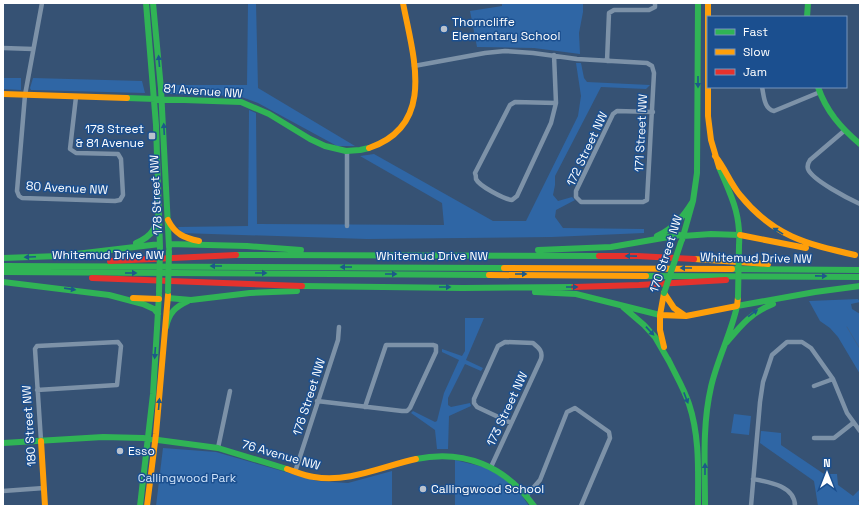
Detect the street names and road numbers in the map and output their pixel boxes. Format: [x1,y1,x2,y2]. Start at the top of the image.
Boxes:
street label: 81 Avenue NW [163,80,244,102]
street label: 171 Street NW [631,93,651,172]
street label: 172 Street NW [563,109,611,189]
street label: 178 Street NW [146,154,166,236]
street label: 80 Avenue NW [26,178,109,198]
street label: 170 Street NW [646,213,686,295]
street label: Whitemud Drive NW [52,247,164,263]
street label: Whitemud Drive NW [376,248,488,264]
street label: Whitemud Drive NW [700,249,813,267]
street label: 176 Street NW [289,356,329,438]
street label: 173 Street NW [483,369,531,449]
street label: 180 Street NW [18,384,40,467]
street label: 76 Avenue NW [240,436,323,474]

